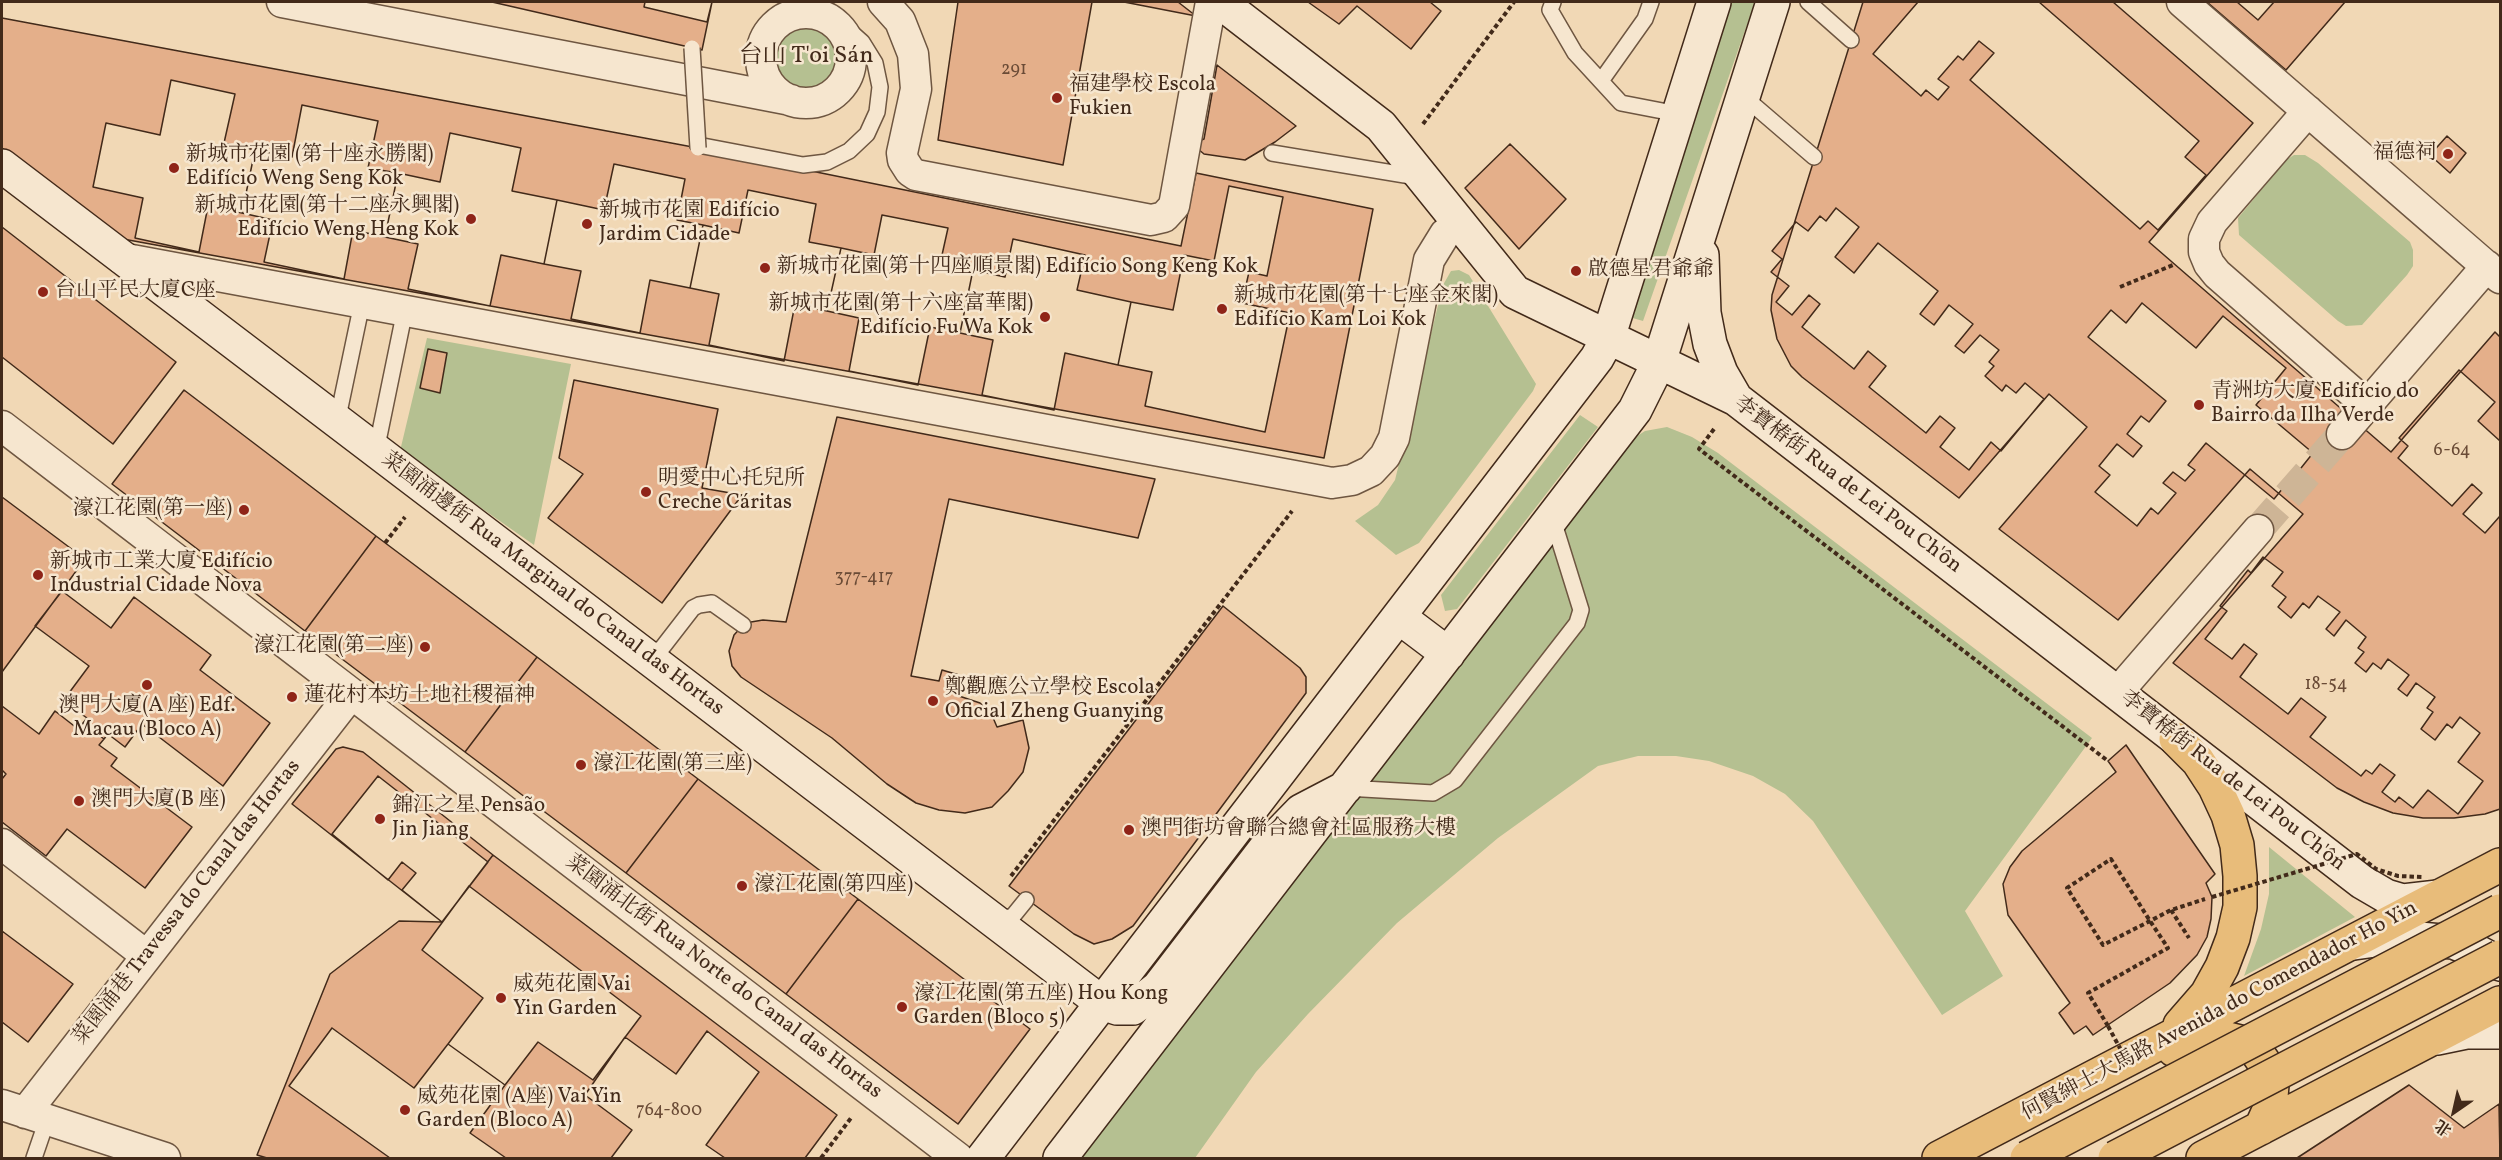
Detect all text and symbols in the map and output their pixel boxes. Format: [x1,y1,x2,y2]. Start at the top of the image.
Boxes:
district label: 台山 T'oi Sán [739,44,873,72]
house number: 291 [1001,60,1027,82]
place label: 福建學校 Escola Fukien [1069,73,1216,123]
marker: 福建學校 Escola Fukien [1050,91,1064,105]
place label: 福德祠 [2373,141,2436,167]
place label: 新城市花園 (第十座永勝閣) Edifício Weng Seng Kok [186,143,433,193]
marker: 福德祠 [2441,147,2455,161]
marker: 新城市花園 (第十座永勝閣) Edifício Weng Seng Kok [167,161,181,175]
place label: 新城市花園(第十二座永興閣) Edifício Weng Heng Kok [195,194,459,244]
place label: 新城市花園 Edifício Jardim Cidade [599,199,780,249]
marker: 新城市花園(第十二座永興閣) Edifício Weng Heng Kok [464,212,478,226]
marker: 新城市花園 Edifício Jardim Cidade [580,217,594,231]
place label: 新城市花園(第十四座順景閣) Edifício Song Keng Kok [777,255,1258,281]
place label: 啟德星君爺爺 [1588,258,1714,284]
marker: 新城市花園(第十四座順景閣) Edifício Song Keng Kok [758,261,772,275]
marker: 啟德星君爺爺 [1569,264,1583,278]
place label: 台山平民大廈C座 [55,279,216,305]
place label: 新城市花園(第十七座金來閣) Edifício Kam Loi Kok [1234,284,1498,334]
marker: 台山平民大廈C座 [36,285,50,299]
place label: 新城市花園(第十六座富華閣) Edifício Fu Wa Kok [769,292,1033,342]
marker: 新城市花園(第十七座金來閣) Edifício Kam Loi Kok [1215,302,1229,316]
marker: 新城市花園(第十六座富華閣) Edifício Fu Wa Kok [1038,310,1052,324]
place label: 青洲坊大廈 Edifício do Bairro da Ilha Verde [2211,380,2419,430]
street label: 李寶椿街 Rua de Lei Pou Ch'ôn [1728,392,1966,580]
marker: 青洲坊大廈 Edifício do Bairro da Ilha Verde [2192,398,2206,412]
house number: 6-64 [2433,441,2471,463]
street label: 菜園涌邊街 Rua Marginal do Canal das Hortas [376,448,728,722]
place label: 明愛中心托兒所 Creche Cáritas [658,467,805,517]
marker: 明愛中心托兒所 Creche Cáritas [639,485,653,499]
place label: 濠江花園(第一座) [73,497,232,523]
marker: 濠江花園(第一座) [237,503,251,517]
place label: 新城市工業大廈 Edifício Industrial Cidade Nova [50,550,273,600]
marker: 新城市工業大廈 Edifício Industrial Cidade Nova [31,568,45,582]
house number: 377-417 [834,568,894,590]
place label: 濠江花園(第二座) [254,634,413,660]
marker: 濠江花園(第二座) [418,640,432,654]
house number: 18-54 [2304,675,2348,697]
place label: 鄭觀應公立學校 Escola Oficial Zheng Guanying [945,676,1164,726]
marker: 澳門大廈(A 座) Edf. Macau (Bloco A) [140,678,154,692]
place label: 蓮花村本坊土地社稷福神 [304,684,535,710]
street label: 李寶椿街 Rua de Lei Pou Ch'ôn [2115,686,2349,878]
marker: 蓮花村本坊土地社稷福神 [285,690,299,704]
place label: 澳門大廈(A 座) Edf. Macau (Bloco A) [58,694,236,744]
marker: 鄭觀應公立學校 Escola Oficial Zheng Guanying [926,694,940,708]
place label: 濠江花園(第三座) [593,752,752,778]
street label: 菜園涌巷 Travessa do Canal das Hortas [69,755,307,1051]
marker: 濠江花園(第三座) [574,758,588,772]
place label: 澳門大廈(B 座) [91,788,226,814]
marker: 澳門大廈(B 座) [72,794,86,808]
place label: 錦江之星 Pensão Jin Jiang [392,794,545,844]
marker: 錦江之星 Pensão Jin Jiang [373,812,387,826]
place label: 澳門街坊會聯合總會社區服務大樓 [1141,817,1456,843]
marker: 澳門街坊會聯合總會社區服務大樓 [1122,823,1136,837]
street label: 菜園涌北街 Rua Norte do Canal das Hortas [560,851,886,1105]
place label: 濠江花園(第四座) [754,873,913,899]
marker: 濠江花園(第四座) [735,879,749,893]
street label: 何賢紳士大馬路 Avenida do Comendador Ho Yin [2018,897,2422,1127]
place label: 威苑花園 Vai Yin Garden [513,973,630,1023]
place label: 濠江花園(第五座) Hou Kong Garden (Bloco 5) [914,982,1168,1032]
marker: 威苑花園 Vai Yin Garden [494,991,508,1005]
marker: 濠江花園(第五座) Hou Kong Garden (Bloco 5) [895,1000,909,1014]
north arrow [2424,1082,2484,1142]
place label: 威苑花園 (A座) Vai Yin Garden (Bloco A) [417,1085,622,1135]
house number: 764-800 [636,1101,702,1123]
marker: 威苑花園 (A座) Vai Yin Garden (Bloco A) [398,1103,412,1117]
text: 北 [2431,1113,2457,1141]

